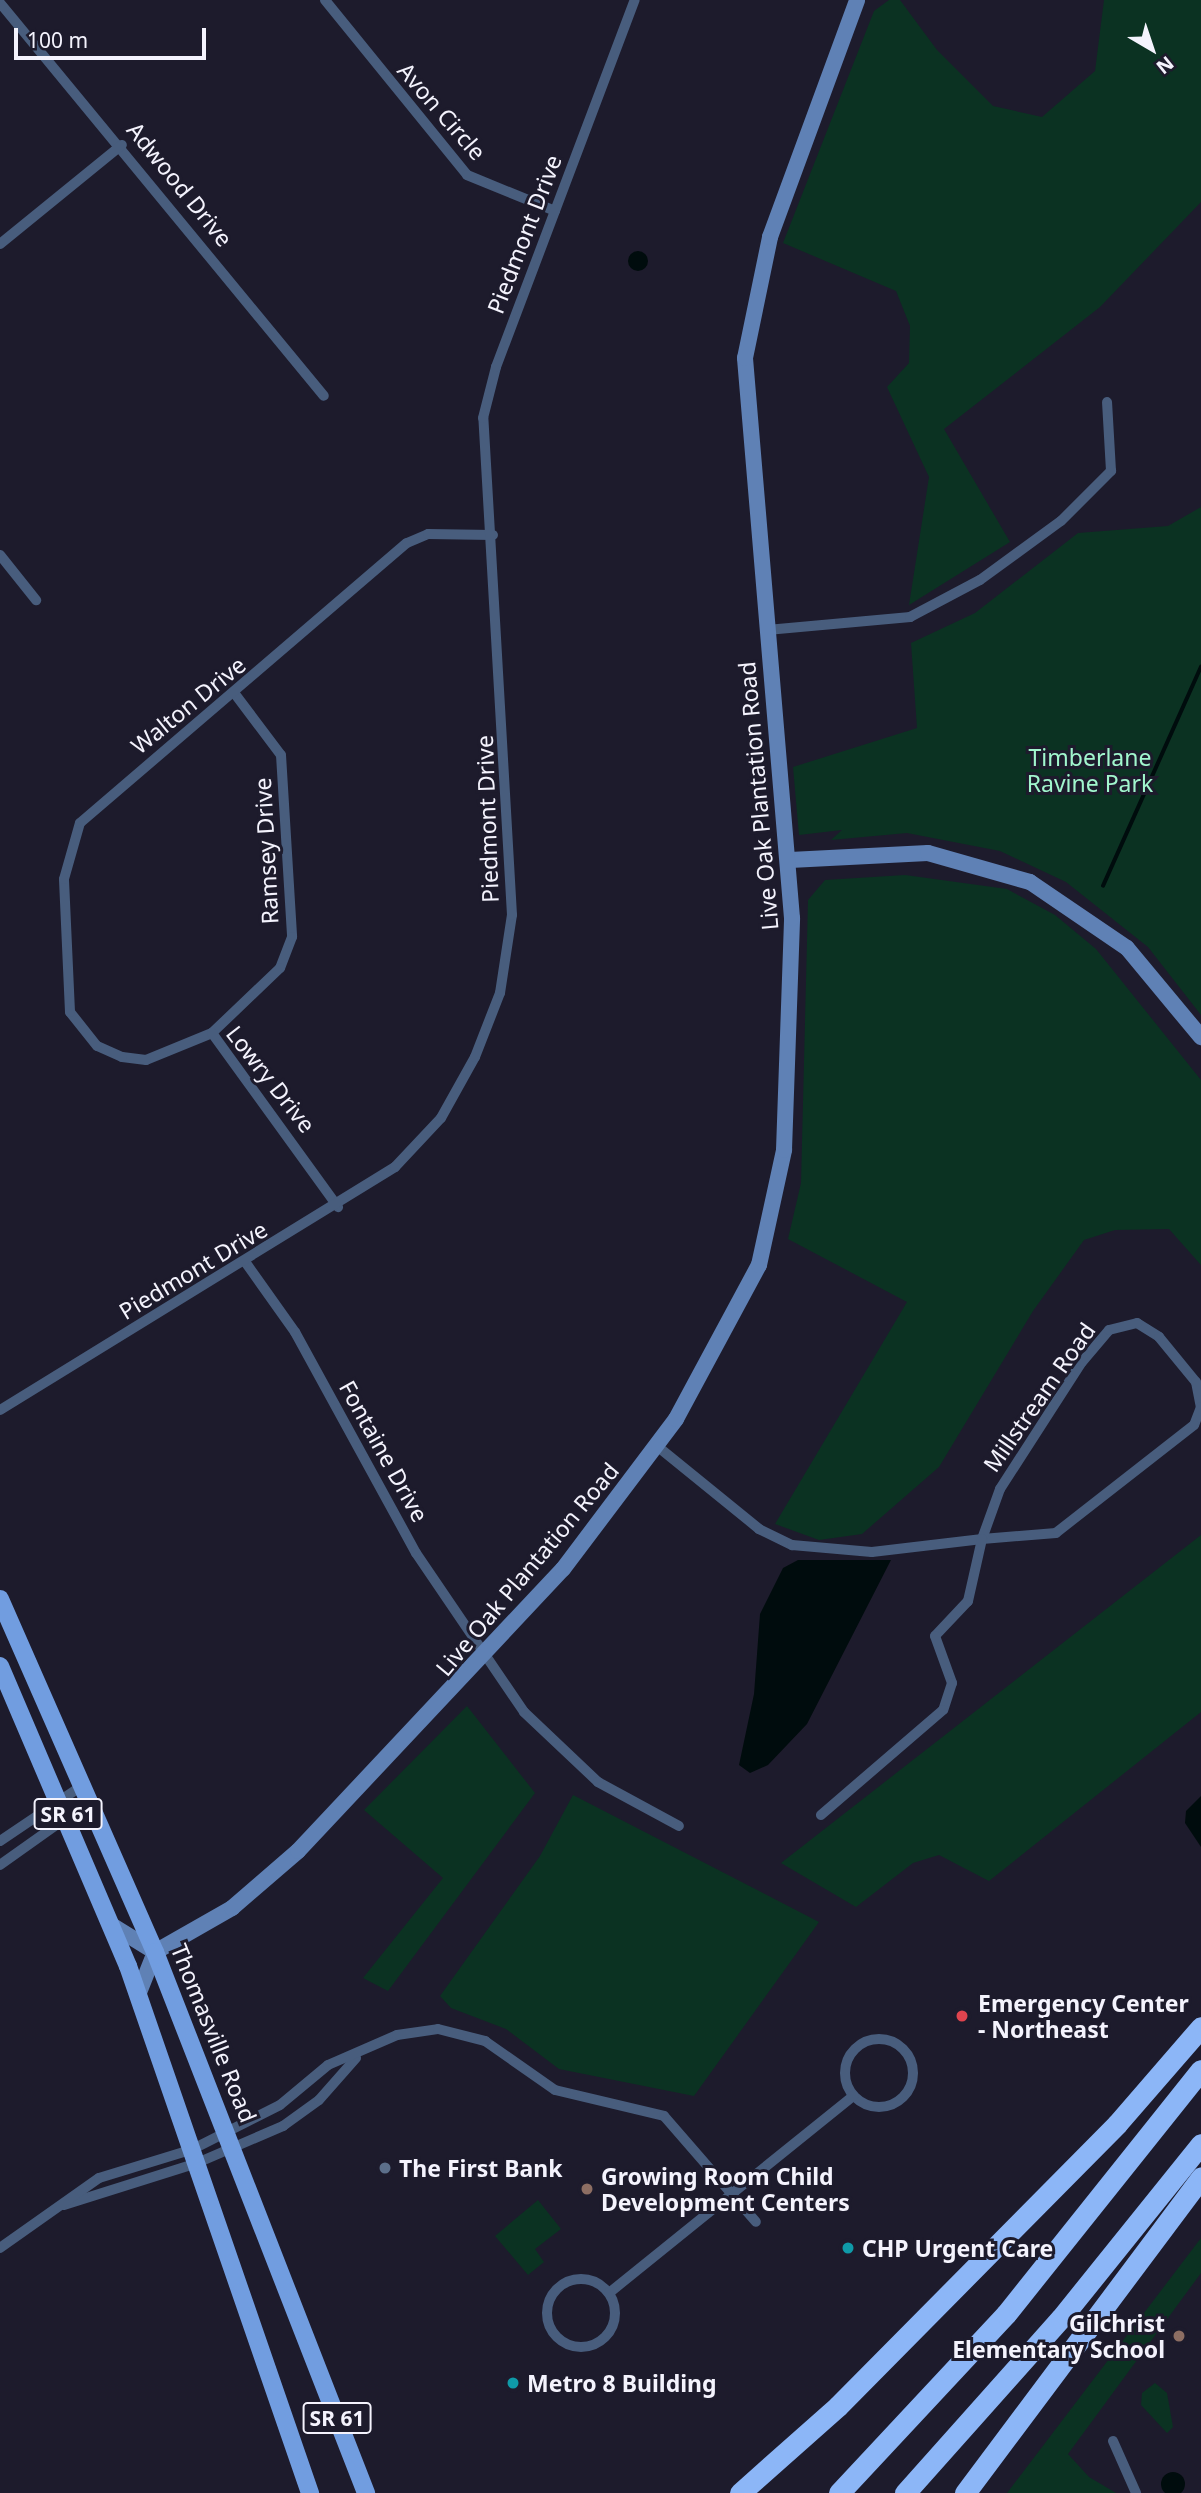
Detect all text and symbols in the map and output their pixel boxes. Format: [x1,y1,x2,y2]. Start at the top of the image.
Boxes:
scale bar [18,14,210,58]
north arrow [1117,14,1187,84]
text: 100 m [27,26,88,54]
text: N [1151,50,1179,80]
street label: Avon Circle [392,57,492,165]
street label: Adwood Drive [122,116,238,252]
street label: Piedmont Drive [481,151,567,317]
street label: Walton Drive [125,651,251,759]
street label: Live Oak Plantation Road [733,661,783,931]
street label: Piedmont Drive [470,735,504,903]
park label: Timberlane Ravine Park [1027,743,1153,797]
street label: Ramsey Drive [248,777,284,925]
street label: Lowry Drive [221,1020,321,1138]
street label: Piedmont Drive [114,1215,272,1325]
street label: Millstream Road [977,1317,1101,1477]
street label: Fontaine Drive [334,1376,434,1526]
street label: Live Oak Plantation Road [430,1457,624,1681]
road number: SR 61 [33,1797,103,1832]
street label: Thomasville Road [166,1940,262,2126]
place label: Emergency Center - Northeast [978,1989,1189,2043]
marker: Emergency Center - Northeast [952,2006,972,2026]
place label: The First Bank [399,2154,563,2182]
marker: The First Bank [377,2160,393,2176]
place label: Growing Room Child Development Centers [601,2162,850,2216]
marker: Growing Room Child Development Centers [579,2181,595,2197]
place label: CHP Urgent Care [862,2234,1053,2262]
marker: CHP Urgent Care [840,2240,856,2256]
place label: Gilchrist Elementary School [952,2309,1165,2363]
marker: Gilchrist Elementary School [1171,2328,1187,2344]
place label: Metro 8 Building [527,2369,717,2397]
marker: Metro 8 Building [505,2375,521,2391]
road number: SR 61 [302,2400,372,2436]

